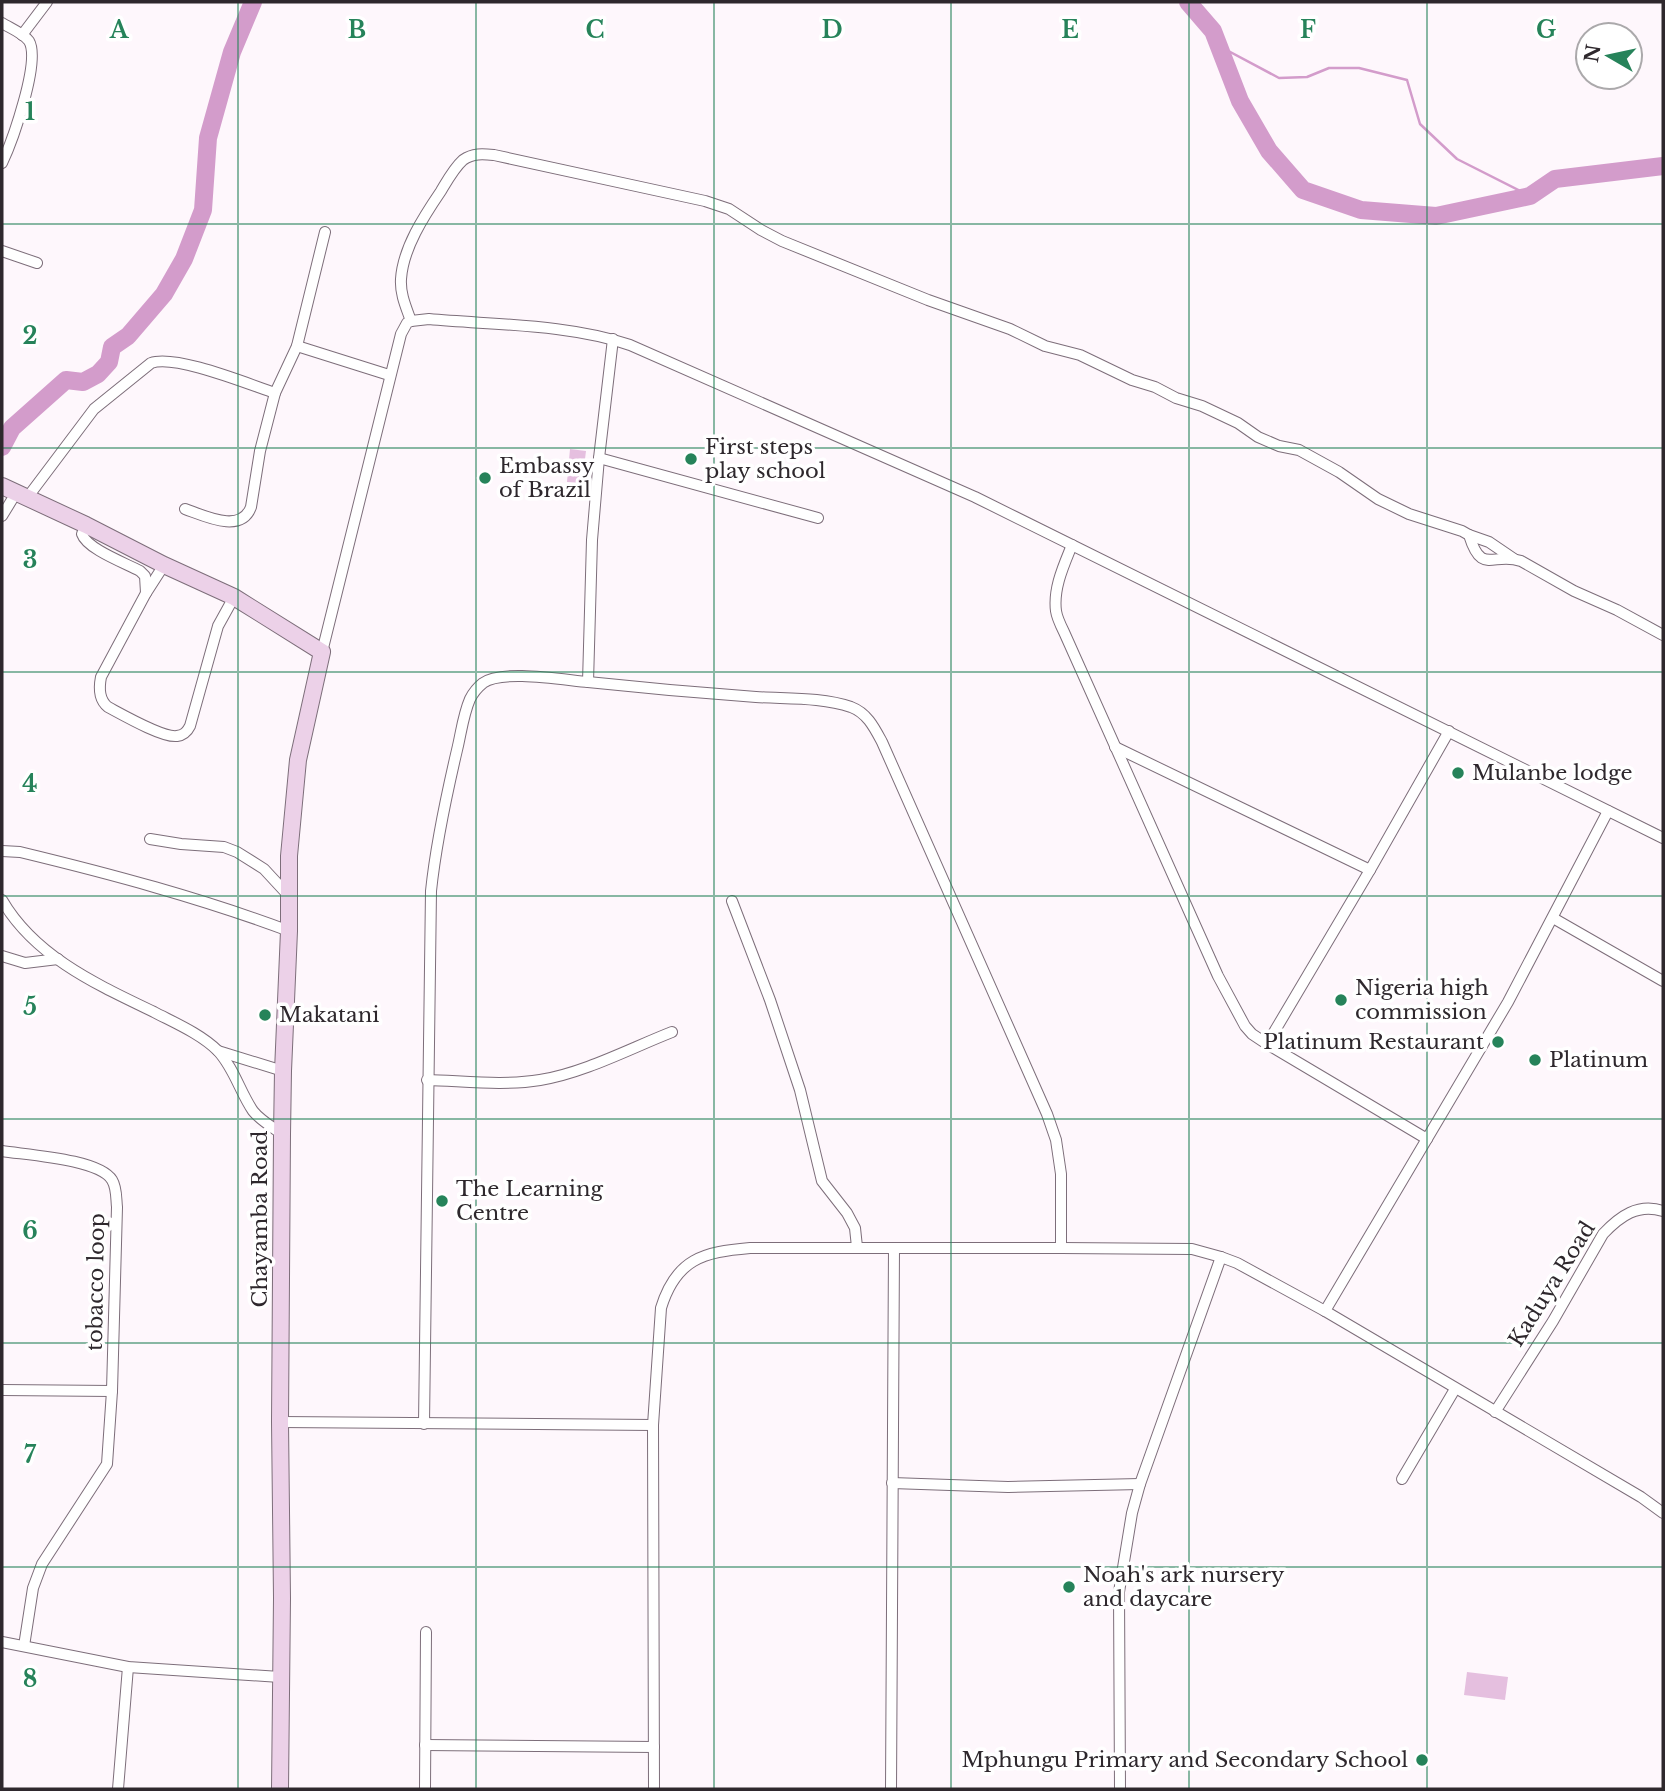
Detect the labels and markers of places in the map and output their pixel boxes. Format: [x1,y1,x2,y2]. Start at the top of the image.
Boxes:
place label: First steps play school [705,434,826,484]
marker: First steps play school [683,451,699,467]
place label: Embassy of Brazil [499,453,595,503]
marker: Embassy of Brazil [477,470,493,486]
place label: Mulanbe lodge [1472,760,1633,786]
marker: Mulanbe lodge [1450,765,1466,781]
place label: Nigeria high commission [1355,975,1489,1025]
marker: Nigeria high commission [1333,992,1349,1008]
place label: Makatani [279,1002,379,1028]
marker: Makatani [257,1007,273,1023]
place label: Platinum Restaurant [1263,1029,1484,1055]
marker: Platinum Restaurant [1490,1034,1506,1050]
place label: Platinum [1549,1047,1649,1073]
marker: Platinum [1527,1052,1543,1068]
place label: The Learning Centre [456,1176,603,1226]
marker: The Learning Centre [434,1193,450,1209]
place label: Noah's ark nursery and daycare [1083,1562,1285,1612]
marker: Noah's ark nursery and daycare [1061,1579,1077,1595]
place label: Mphungu Primary and Secondary School [961,1747,1408,1773]
marker: Mphungu Primary and Secondary School [1414,1752,1430,1768]

